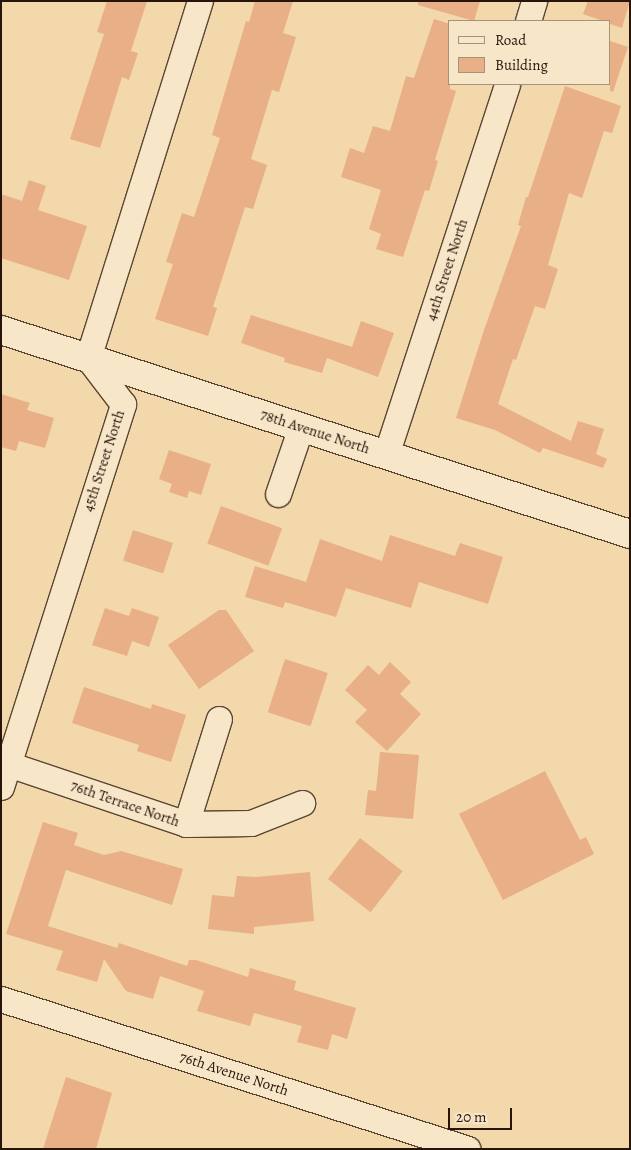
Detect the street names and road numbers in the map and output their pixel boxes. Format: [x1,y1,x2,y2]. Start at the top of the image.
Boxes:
street label: 44th Street North [422,217,472,323]
street label: 78th Avenue North [258,406,372,458]
street label: 45th Street North [79,408,129,514]
street label: 76th Terrace North [68,777,182,831]
street label: 76th Avenue North [177,1048,291,1100]

